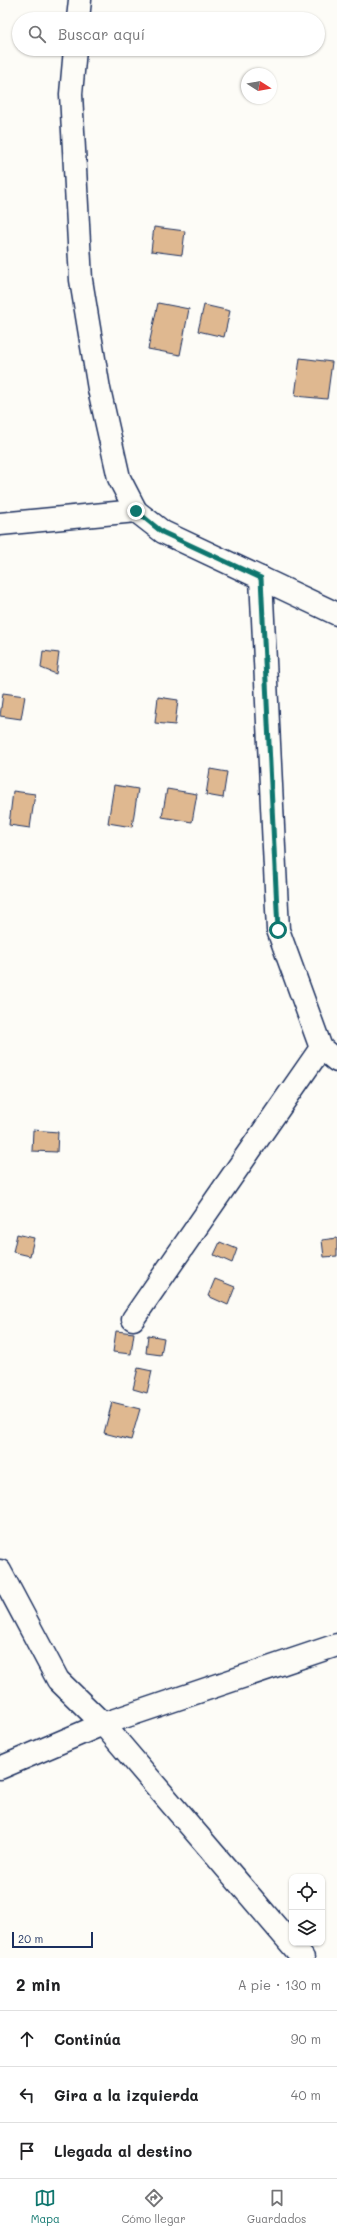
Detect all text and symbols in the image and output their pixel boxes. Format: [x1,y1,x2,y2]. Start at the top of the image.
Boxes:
search box [12,12,325,56]
icon: search [26,23,48,45]
text: Buscar aquí [58,24,145,44]
north arrow [241,68,277,104]
route end [127,502,145,520]
route start [269,921,287,939]
map controls [289,1874,325,1946]
button: locate [289,1874,325,1910]
button: layers [289,1910,325,1946]
scale bar [12,1930,93,1949]
text: 20 m [18,1931,43,1946]
text: 2 min [16,1973,61,1995]
text: A pie · 130 m [238,1976,321,1993]
icon: ahead [16,2028,38,2050]
text: Continúa [54,2029,121,2049]
text: 90 m [291,2030,321,2047]
icon: left [16,2084,38,2106]
text: Gira a la izquierda [54,2085,199,2105]
text: 40 m [291,2086,321,2103]
icon: arrive [16,2140,38,2162]
text: Llegada al destino [54,2141,192,2161]
tab: Mapa [31,2187,60,2226]
tab: Cómo llegar [121,2187,186,2226]
tab: Guardados [247,2187,306,2226]

